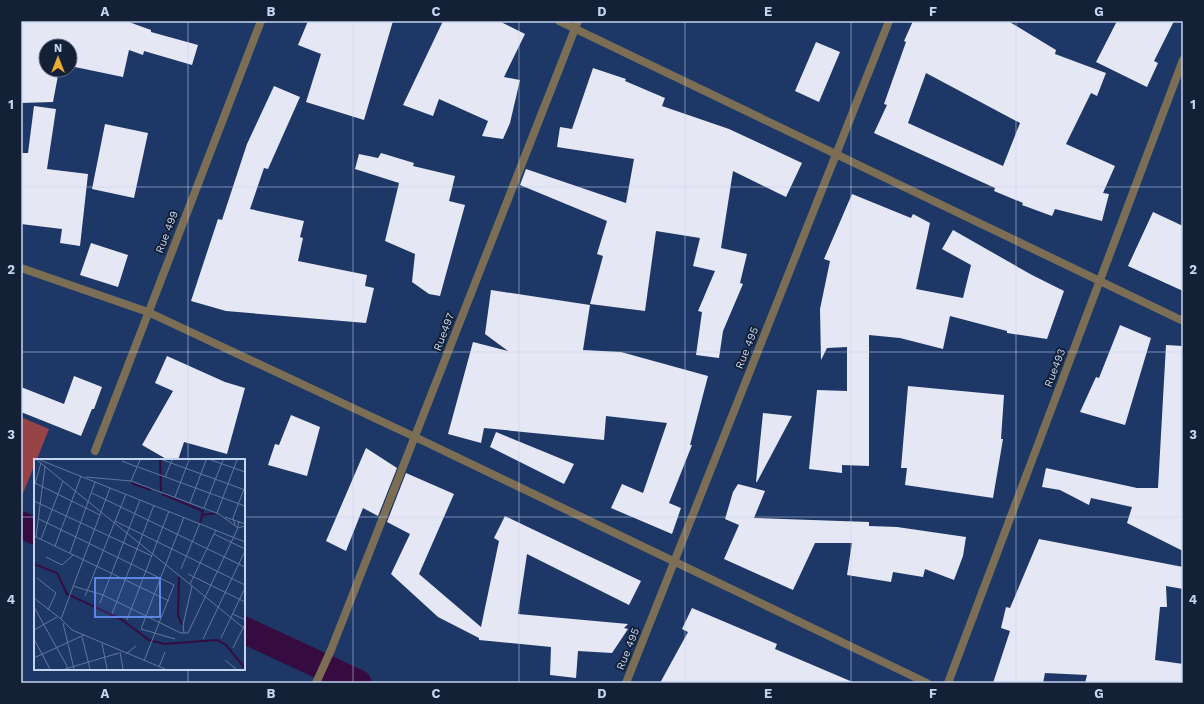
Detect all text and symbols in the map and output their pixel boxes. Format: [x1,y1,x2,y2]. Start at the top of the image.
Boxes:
text: A [101,4,110,19]
text: B [267,4,276,19]
text: C [432,4,441,19]
text: D [597,4,607,19]
text: E [764,4,772,19]
text: F [929,4,937,19]
text: G [1094,4,1104,19]
north arrow [38,38,78,78]
text: N [54,42,62,55]
text: 1 [8,97,14,112]
text: 1 [1190,97,1196,112]
street label: Rue 499 [153,209,181,255]
text: 2 [7,262,15,277]
text: 2 [1189,262,1197,277]
street label: Rue497 [431,311,457,353]
street label: Rue 495 [733,325,761,371]
street label: Rue493 [1042,347,1068,389]
text: 3 [7,427,15,442]
text: 3 [1189,427,1197,442]
inset map [34,459,245,670]
text: 4 [7,592,16,607]
text: 4 [1189,592,1198,607]
street label: Rue 495 [614,626,642,672]
text: A [101,686,110,701]
text: B [267,686,276,701]
text: C [432,686,441,701]
text: D [597,686,607,701]
text: E [764,686,772,701]
text: F [929,686,937,701]
text: G [1094,686,1104,701]

